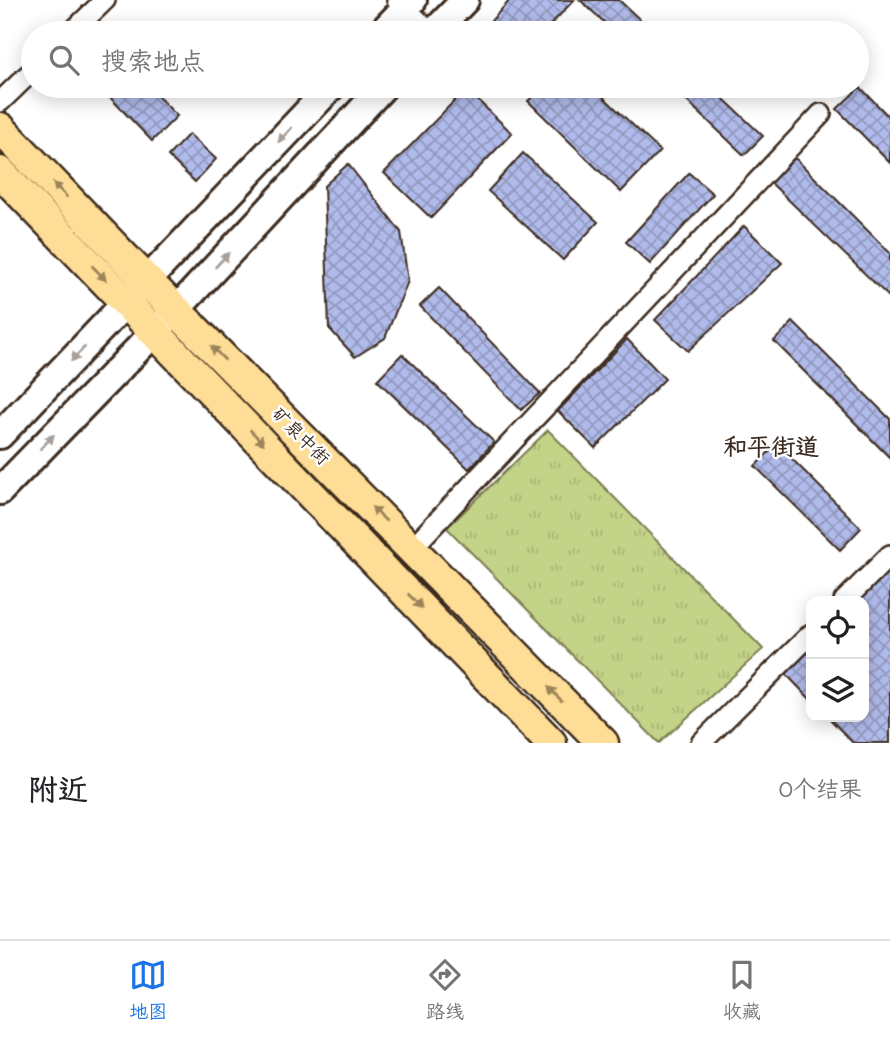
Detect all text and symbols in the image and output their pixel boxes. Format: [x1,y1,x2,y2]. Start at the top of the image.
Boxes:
search box [21,21,869,98]
icon: search [45,41,83,79]
text: 搜索地点 [101,43,205,77]
one-way arrow [277,127,294,144]
one-way arrow [52,182,68,199]
one-way arrow [214,251,230,269]
one-way arrow [91,264,107,281]
one-way arrow [69,345,86,362]
one-way arrow [211,345,227,362]
street label: 矿泉中街 [268,401,336,469]
one-way arrow [248,428,264,445]
district label: 和平街道 [723,430,819,461]
one-way arrow [39,434,55,451]
one-way arrow [371,505,388,522]
one-way arrow [406,592,422,609]
map controls [806,596,869,722]
button: locate [806,596,869,659]
button: layers [806,659,869,722]
one-way arrow [548,686,564,703]
text: 附近 [28,768,88,808]
text: 0个结果 [779,773,862,803]
tab: 地图 [129,956,167,1023]
tab: 路线 [426,956,464,1023]
tab: 收藏 [723,956,761,1023]

